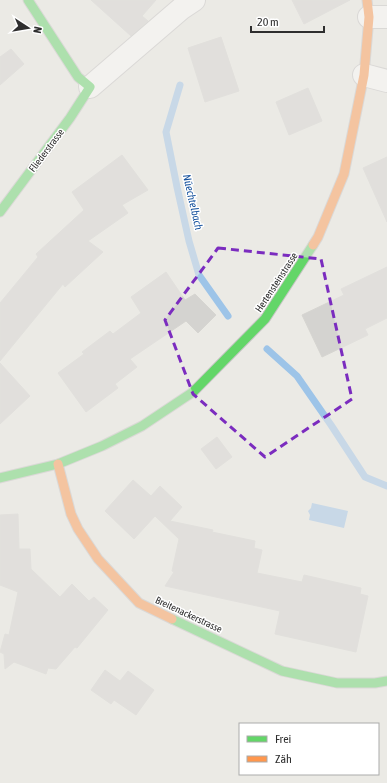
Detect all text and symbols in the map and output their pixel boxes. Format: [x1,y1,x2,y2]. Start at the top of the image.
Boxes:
north arrow [8,8,48,48]
scale bar [251,8,324,34]
text: 20 m [257,15,279,29]
text: N [31,26,44,35]
street label: Fliederstrasse [27,126,66,174]
water label: Nüechtelbach [181,173,205,232]
street label: Hertensteinstrasse [253,250,300,314]
street label: Breitenackerstrasse [154,594,224,635]
legend [239,723,379,775]
text: Frei [275,732,291,746]
text: Zäh [275,752,292,766]

